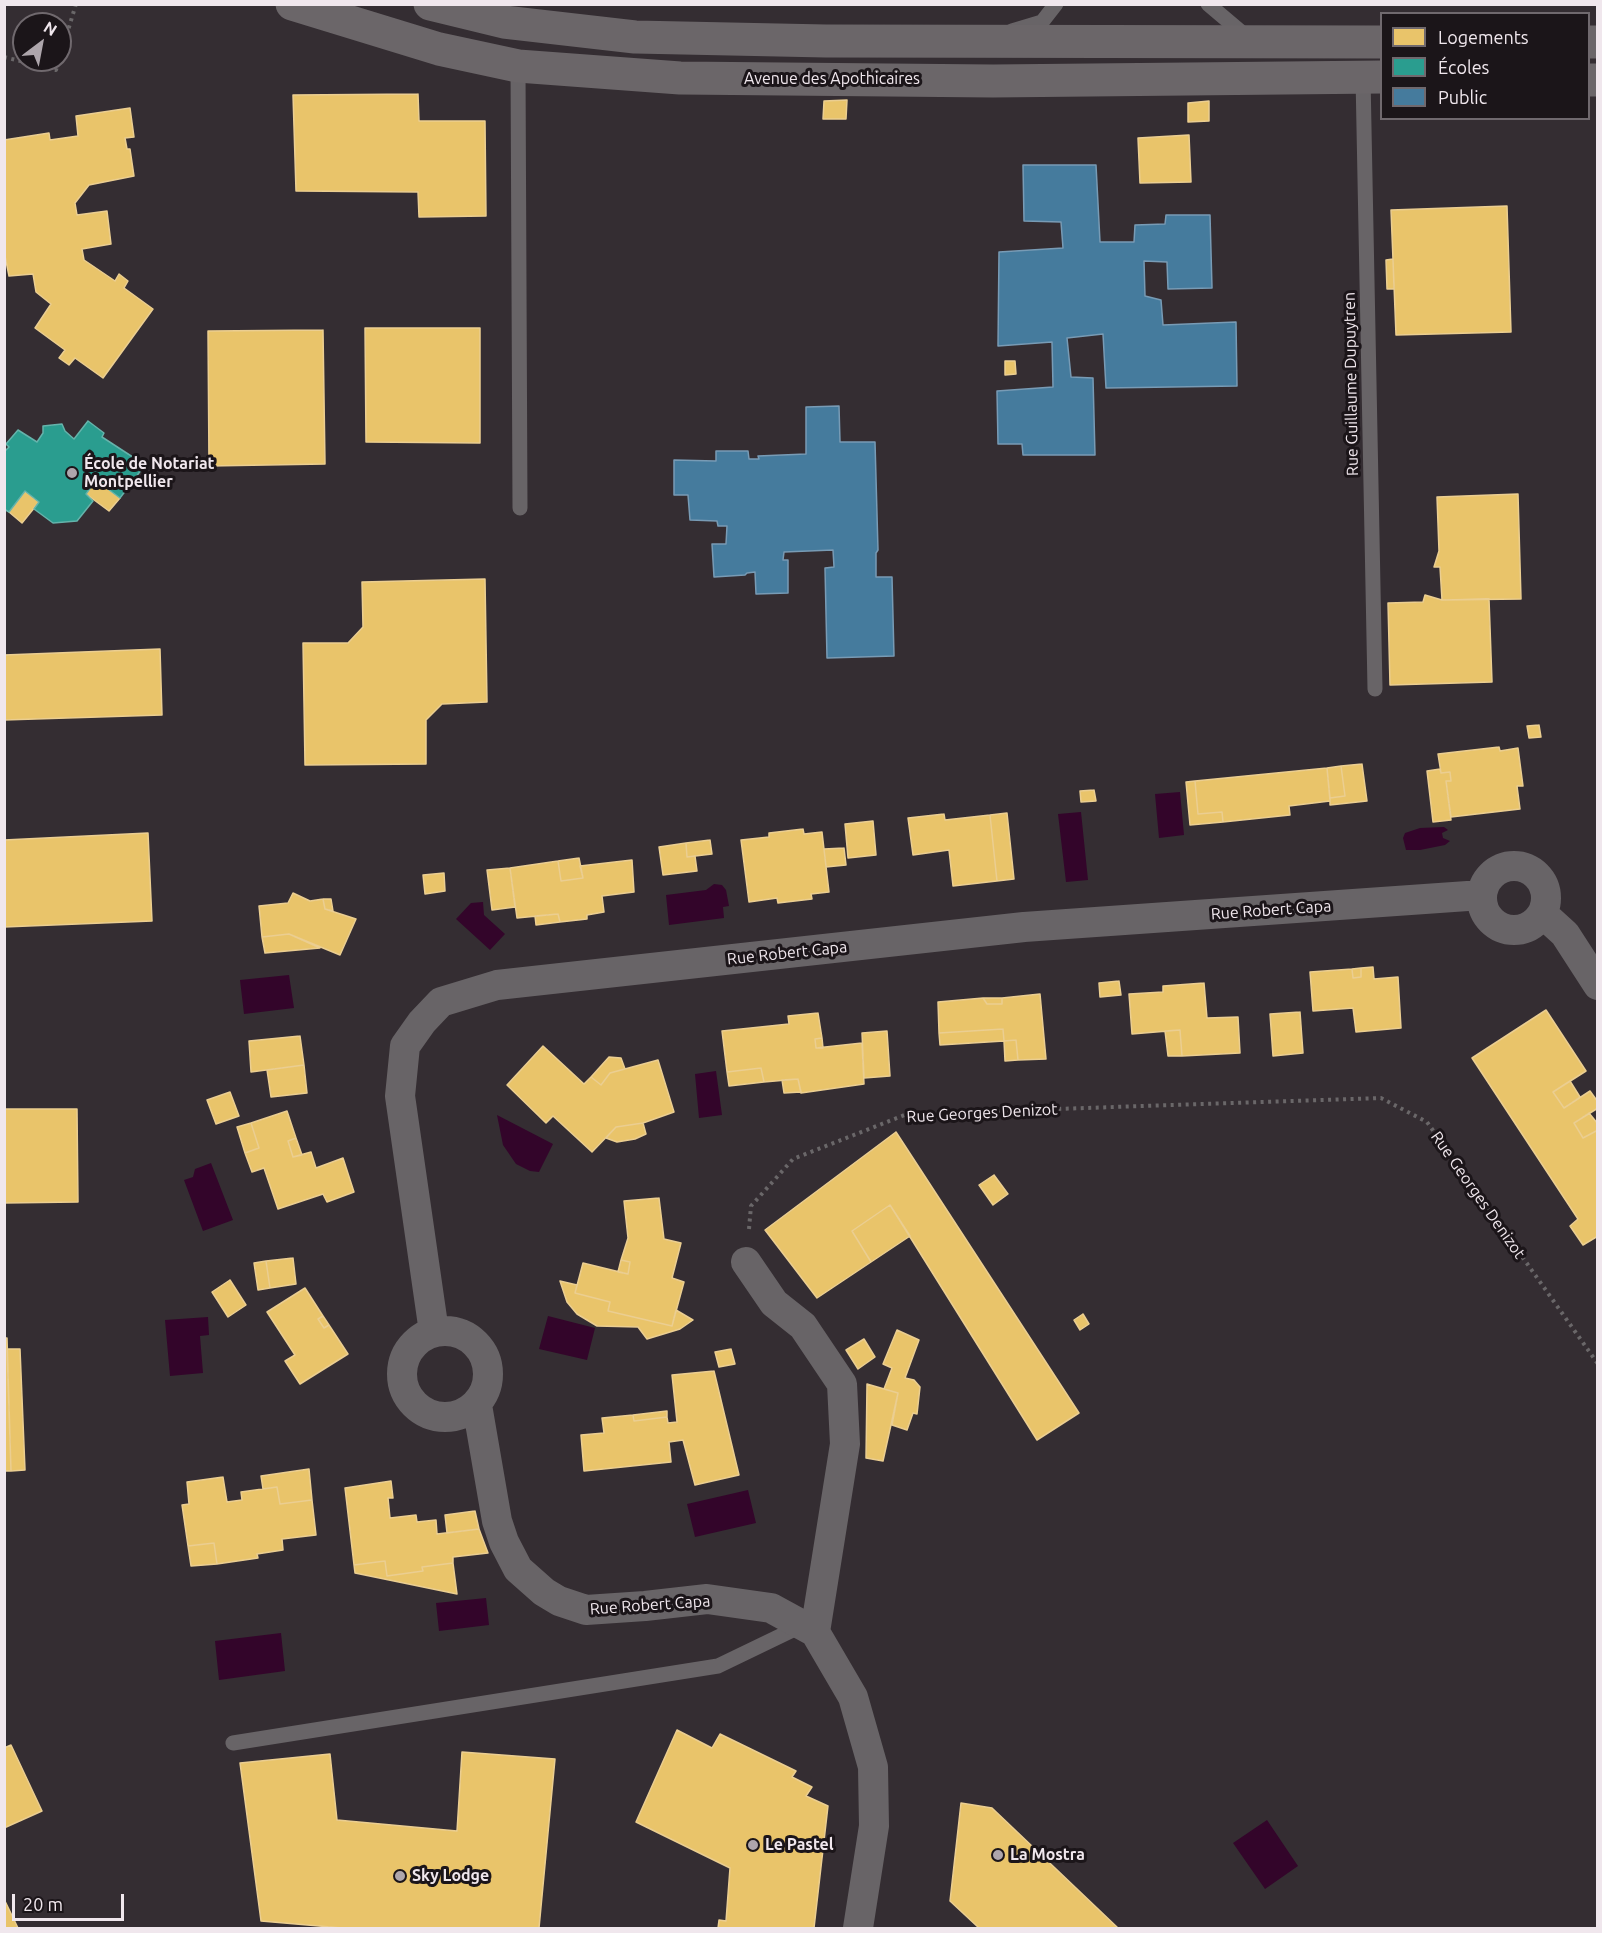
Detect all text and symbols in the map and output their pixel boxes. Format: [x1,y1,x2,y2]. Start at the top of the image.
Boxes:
north arrow [12,12,72,72]
legend [1380,12,1590,120]
text: N [41,18,60,39]
text: Logements [1438,27,1529,47]
text: Écoles [1438,57,1489,77]
street label: Avenue des Apothicaires [744,69,920,89]
text: Public [1438,87,1487,107]
street label: Rue Guillaume Dupuytren [1340,292,1362,476]
place label: École de Notariat Montpellier [84,454,215,492]
marker: École de Notariat Montpellier [65,466,79,480]
street label: Rue Robert Capa [1210,896,1332,924]
street label: Rue Robert Capa [726,937,848,969]
street label: Rue Georges Denizot [906,1099,1058,1127]
street label: Rue Georges Denizot [1427,1128,1529,1262]
street label: Rue Robert Capa [589,1591,711,1619]
place label: Le Pastel [765,1835,834,1855]
marker: Le Pastel [746,1838,760,1852]
place label: La Mostra [1010,1845,1085,1865]
marker: La Mostra [991,1848,1005,1862]
place label: Sky Lodge [412,1866,489,1886]
marker: Sky Lodge [393,1869,407,1883]
scale bar [15,1882,128,1920]
text: 20 m [23,1894,63,1914]

